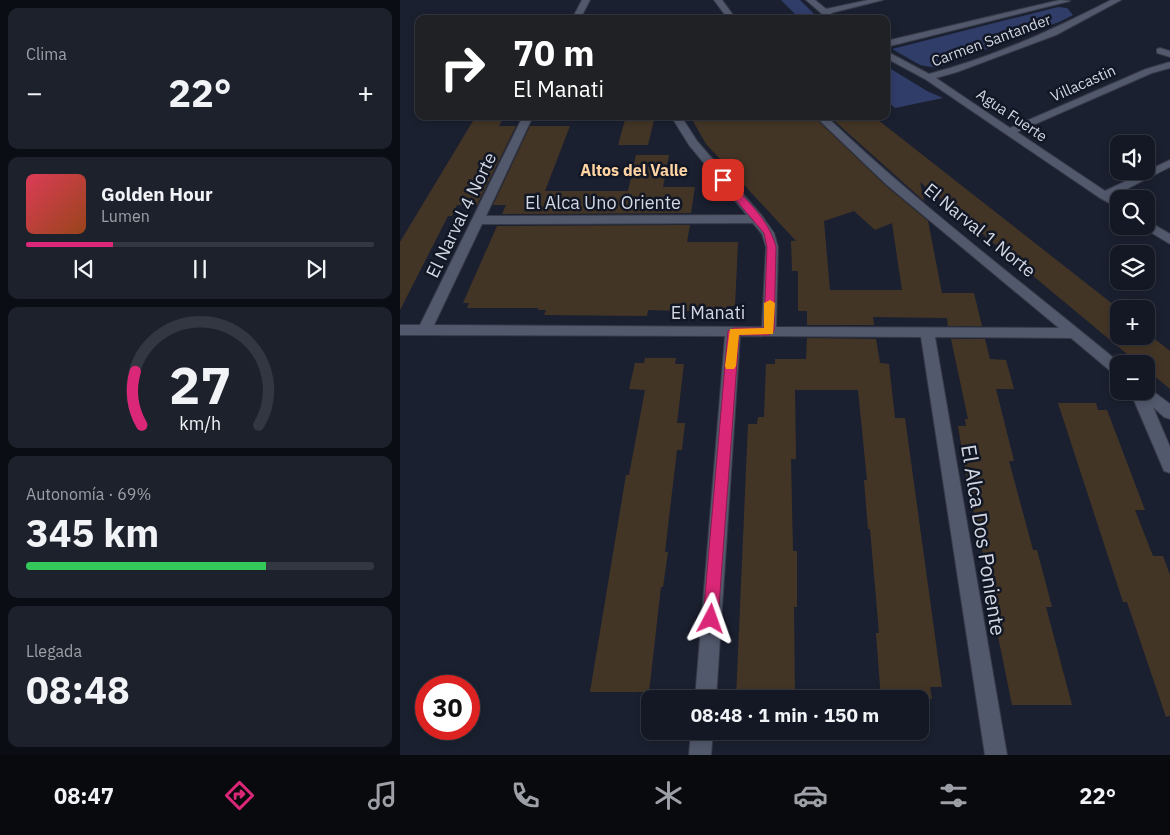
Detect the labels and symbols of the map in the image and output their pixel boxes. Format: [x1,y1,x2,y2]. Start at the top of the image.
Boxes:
street label: Carmen Santander [929,9,1054,70]
street label: Villacastin [1047,60,1119,106]
street label: Agua Fuerte [973,84,1051,146]
street label: El Narval 4 Norte [421,148,501,282]
pin [702,159,744,201]
district label: Altos del Valle [580,160,688,180]
street label: El Narval 1 Norte [920,178,1041,282]
street label: El Alca Uno Oriente [525,191,681,214]
street label: El Manati [671,301,745,324]
street label: El Alca Dos Poniente [955,442,1013,638]
position arrow [684,592,736,644]
speed limit sign: 30 [415,675,480,740]

